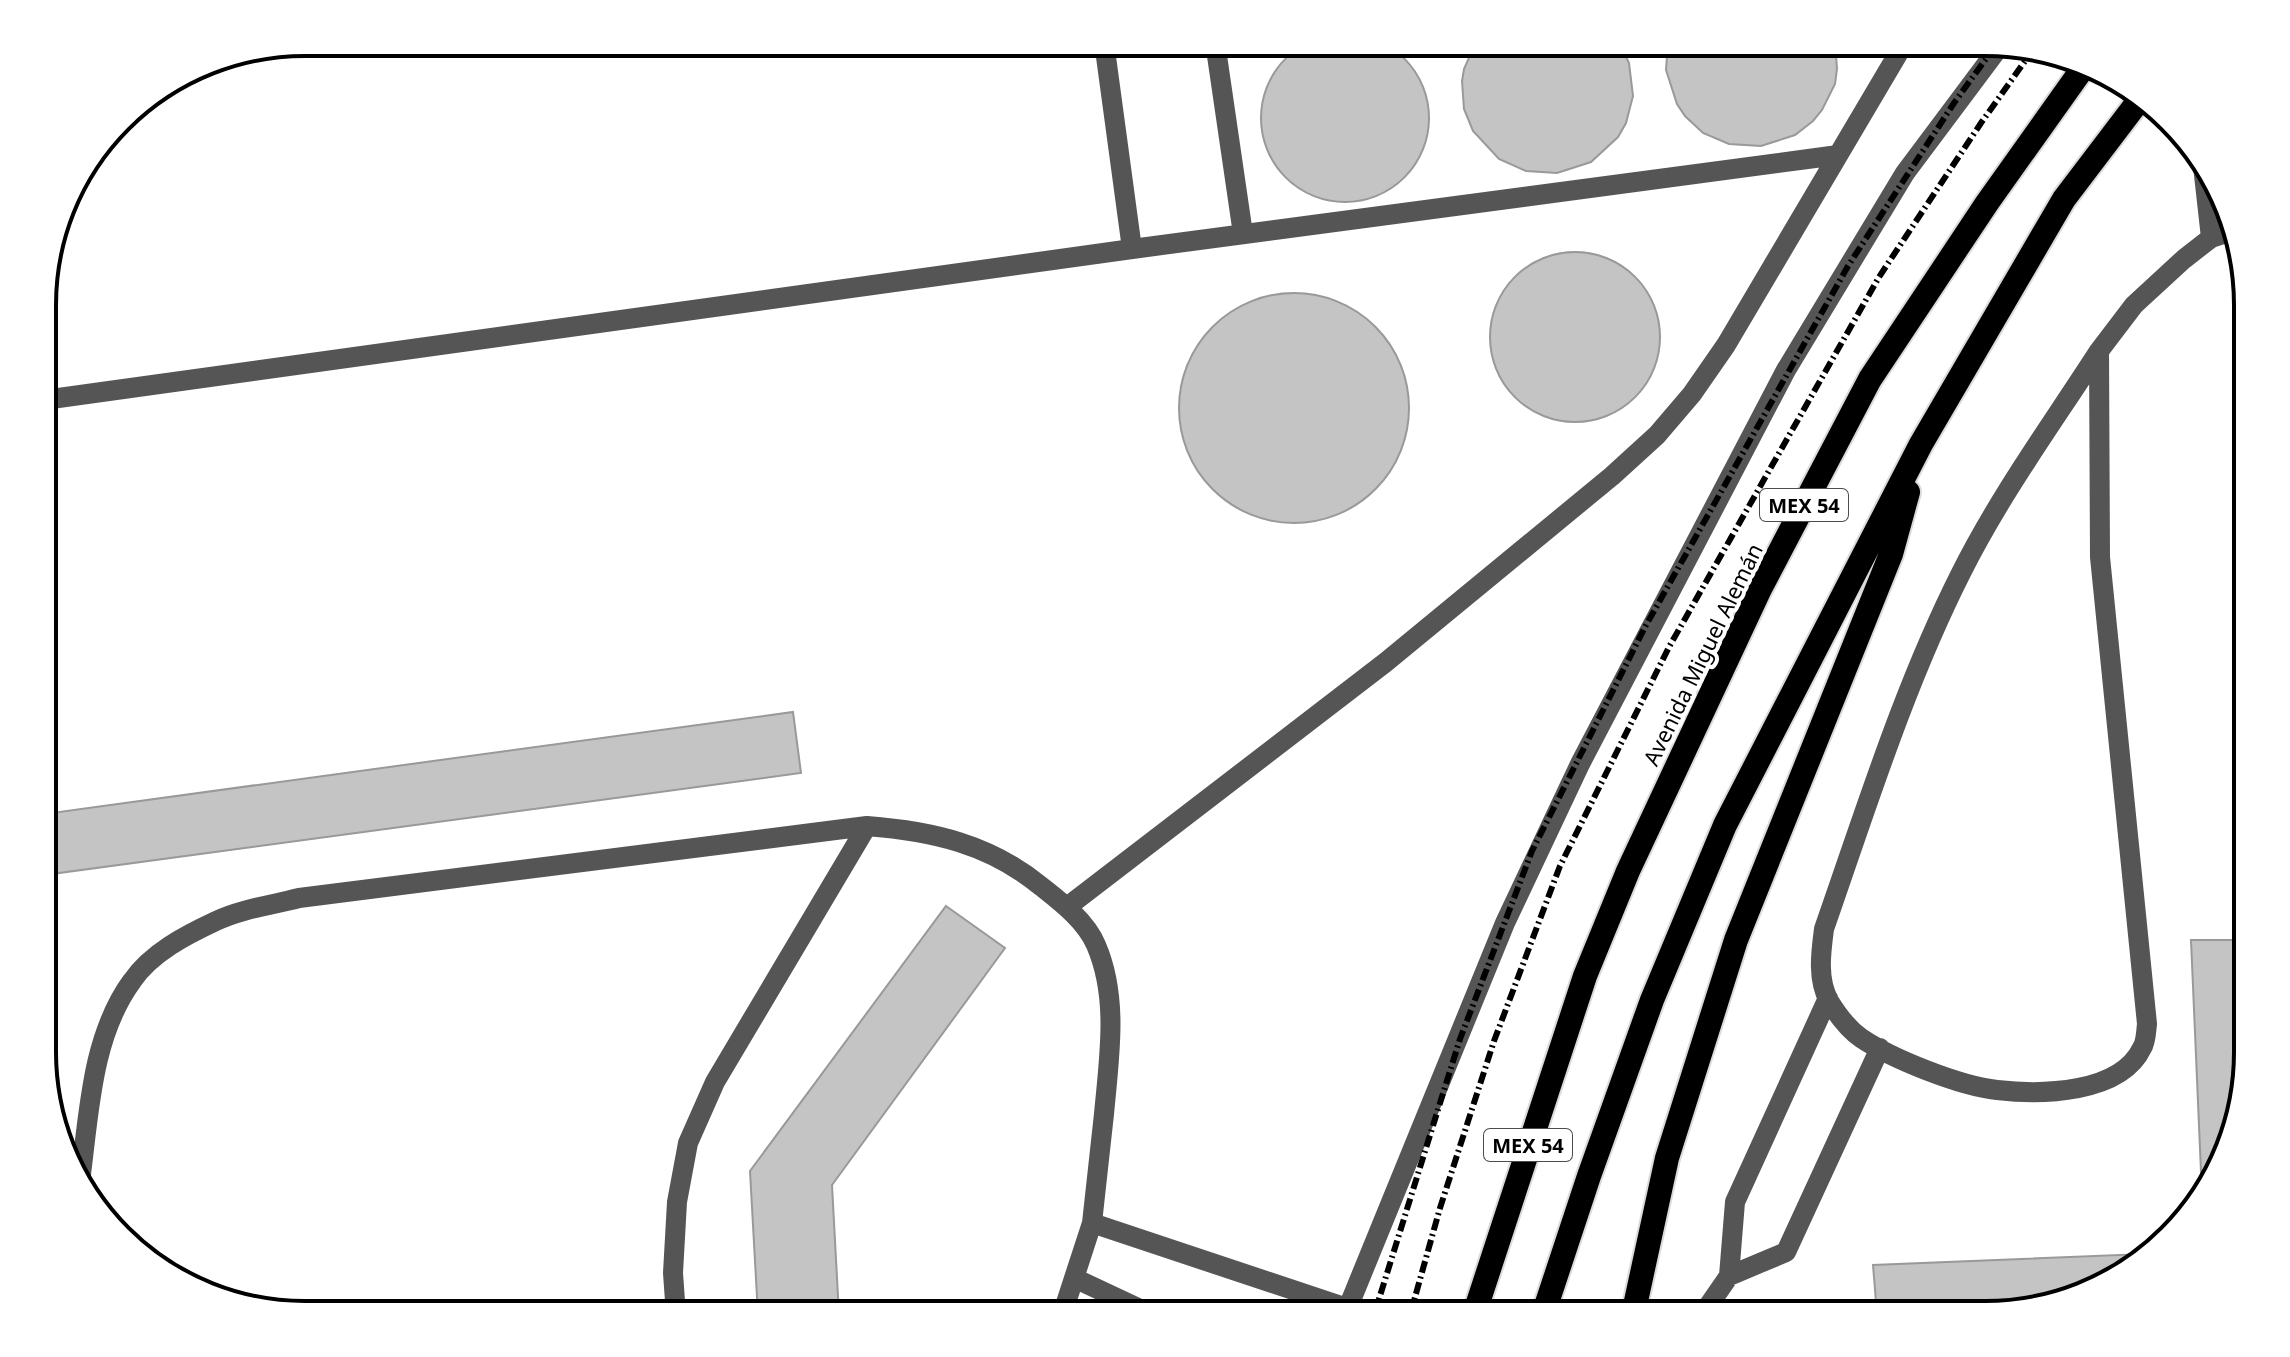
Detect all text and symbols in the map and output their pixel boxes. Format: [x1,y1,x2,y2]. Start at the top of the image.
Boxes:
road number: MEX 54 [1760,489,1848,521]
street label: Avenida Miguel Alemán [1635,538,1769,770]
road number: MEX 54 [1484,1129,1572,1161]

